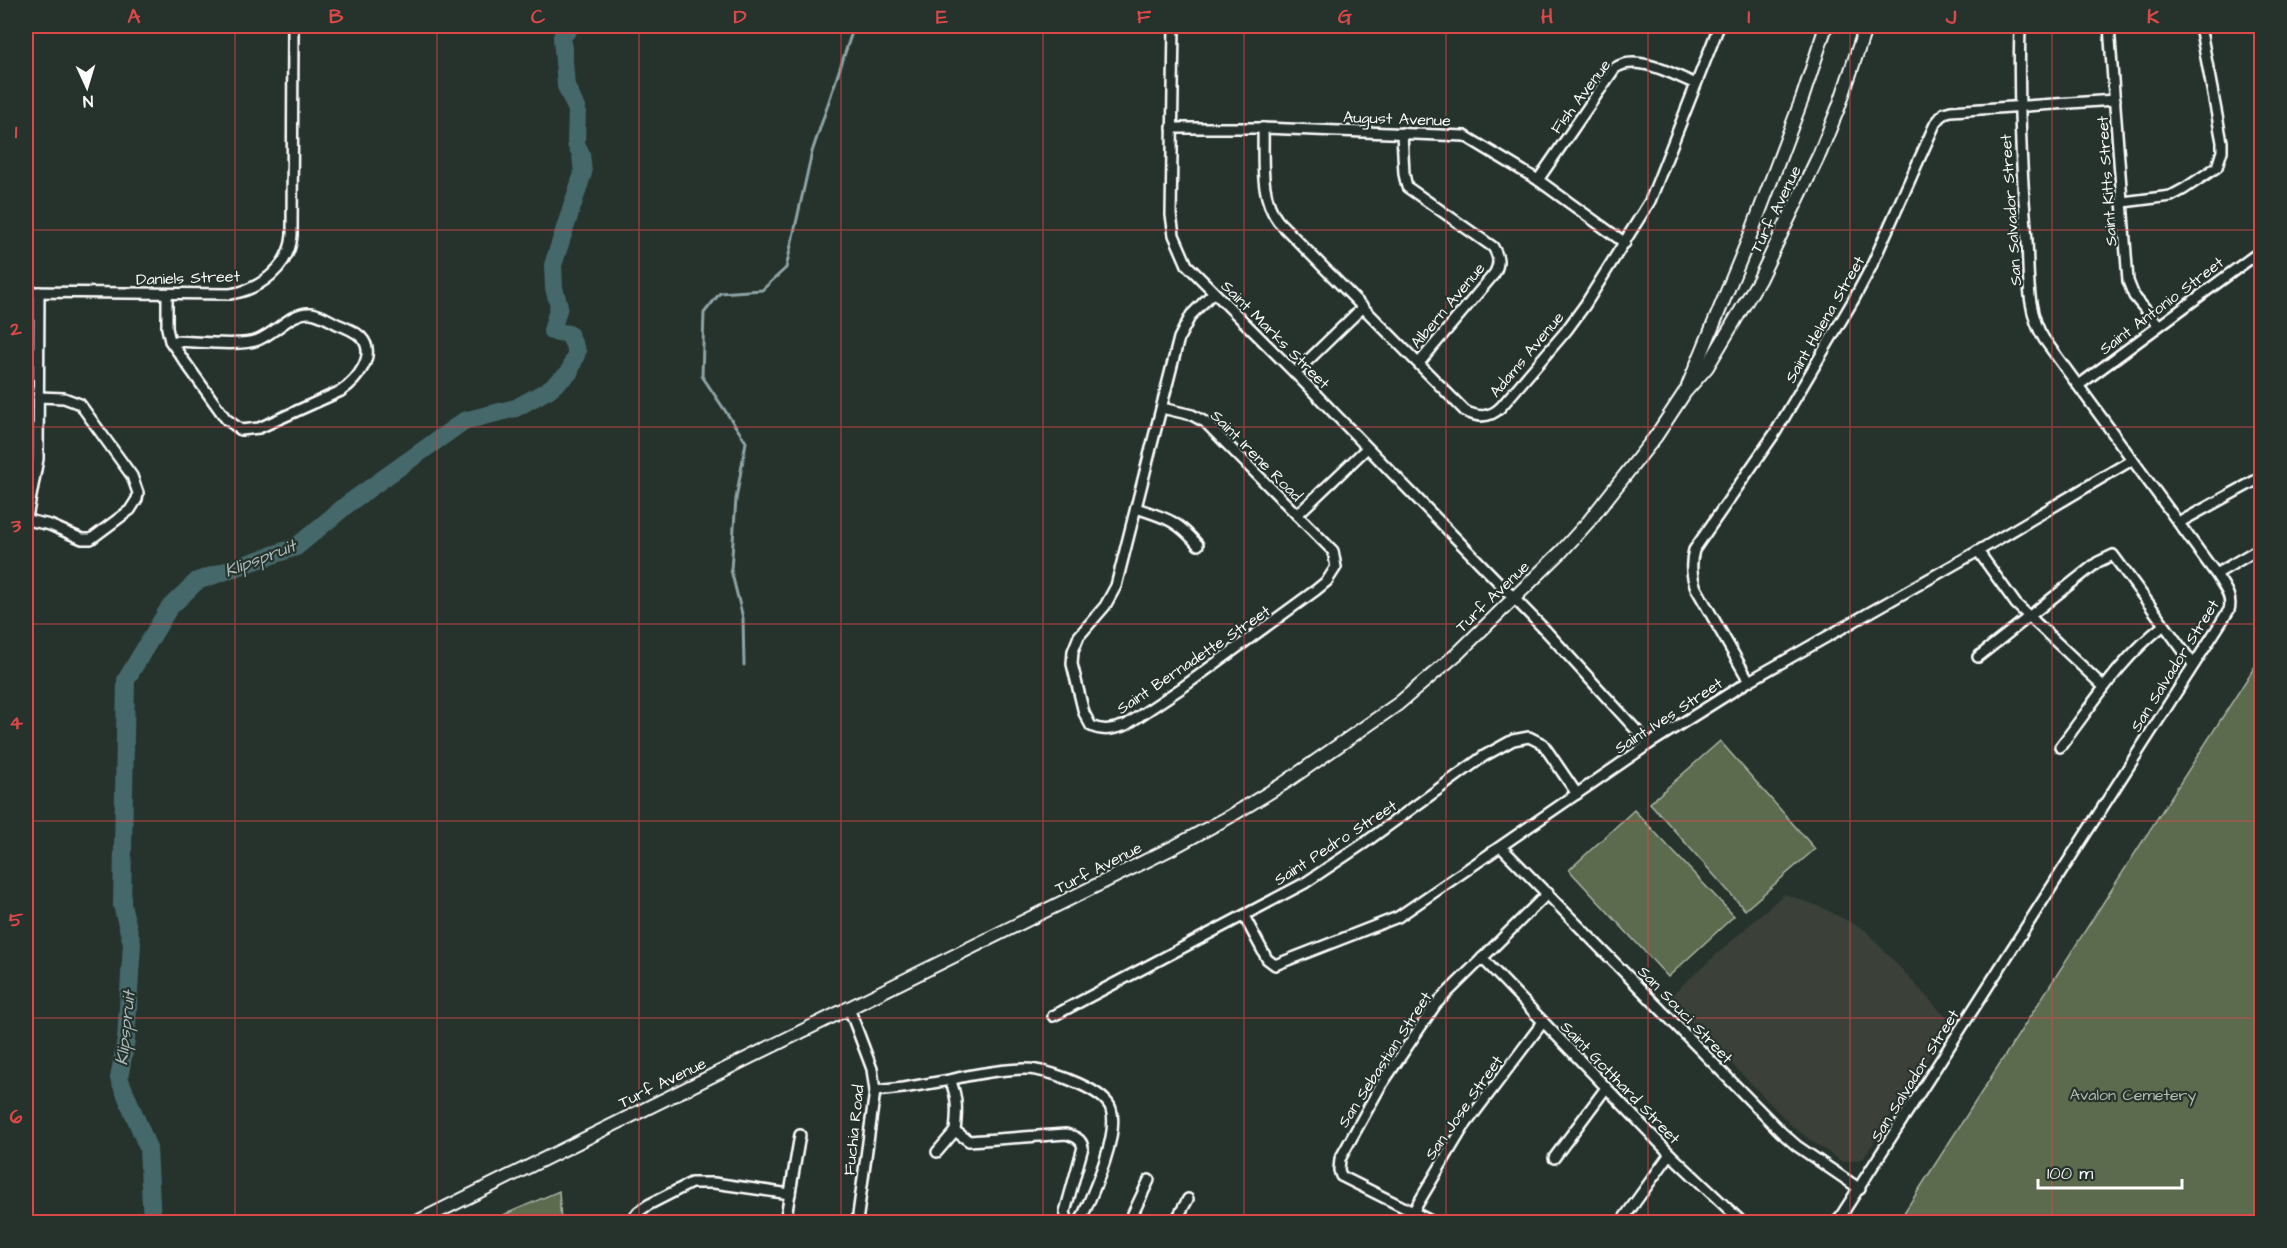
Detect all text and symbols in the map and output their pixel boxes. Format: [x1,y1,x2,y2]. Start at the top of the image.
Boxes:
text: A [128,3,141,31]
text: B [329,3,344,31]
text: C [531,3,546,31]
text: D [734,3,747,31]
text: E [936,3,948,31]
text: F [1137,3,1152,31]
text: G [1338,3,1352,31]
text: H [1541,3,1553,31]
text: I [1747,3,1751,31]
text: J [1945,3,1957,31]
text: K [2147,3,2160,31]
street label: Fish Avenue [1546,55,1616,138]
north arrow [57,57,117,117]
text: N [82,90,94,112]
street label: August Avenue [1343,106,1451,133]
street label: Saint Kitts Street [2091,115,2123,247]
text: 1 [15,118,18,146]
street label: San Salvador Street [1995,133,2027,287]
street label: Turf Avenue [1745,162,1807,257]
street label: Saint Antonio Street [2095,251,2229,360]
street label: Saint Helena Street [1780,252,1870,387]
street label: Albern Avenue [1405,258,1490,353]
street label: Daniels Street [136,265,241,291]
street label: Saint Marks Street [1216,275,1335,394]
street label: Adams Avenue [1484,307,1569,402]
text: 2 [9,315,22,343]
street label: Saint Irene Road [1206,405,1307,506]
text: 3 [10,512,22,540]
water label: Klipspruit [221,533,301,584]
street label: Turf Avenue [1451,556,1535,638]
street label: San Salvador Street [2125,595,2225,736]
street label: Saint Bernadette Street [1112,600,1275,720]
street label: Saint Ives Street [1610,672,1727,759]
text: 4 [9,709,23,737]
street label: Saint Pedro Street [1270,795,1402,891]
street label: Turf Avenue [1051,836,1146,899]
text: 5 [9,906,24,934]
street label: San Souci Street [1633,961,1738,1069]
street label: San Sebastian Street [1333,987,1437,1132]
water label: Klipspruit [109,988,142,1066]
street label: San Salvador Street [1865,1005,1965,1146]
street label: Saint Gotthard Street [1556,1016,1685,1150]
street label: San Jose Street [1420,1051,1508,1164]
street label: Turf Avenue [615,1052,710,1114]
street label: Fuchia Road [838,1084,870,1176]
park label: Avalon Cemetery [2070,1084,2196,1107]
text: 6 [10,1103,23,1131]
scale bar [2038,1152,2182,1190]
text: 100 m [2047,1161,2093,1186]

